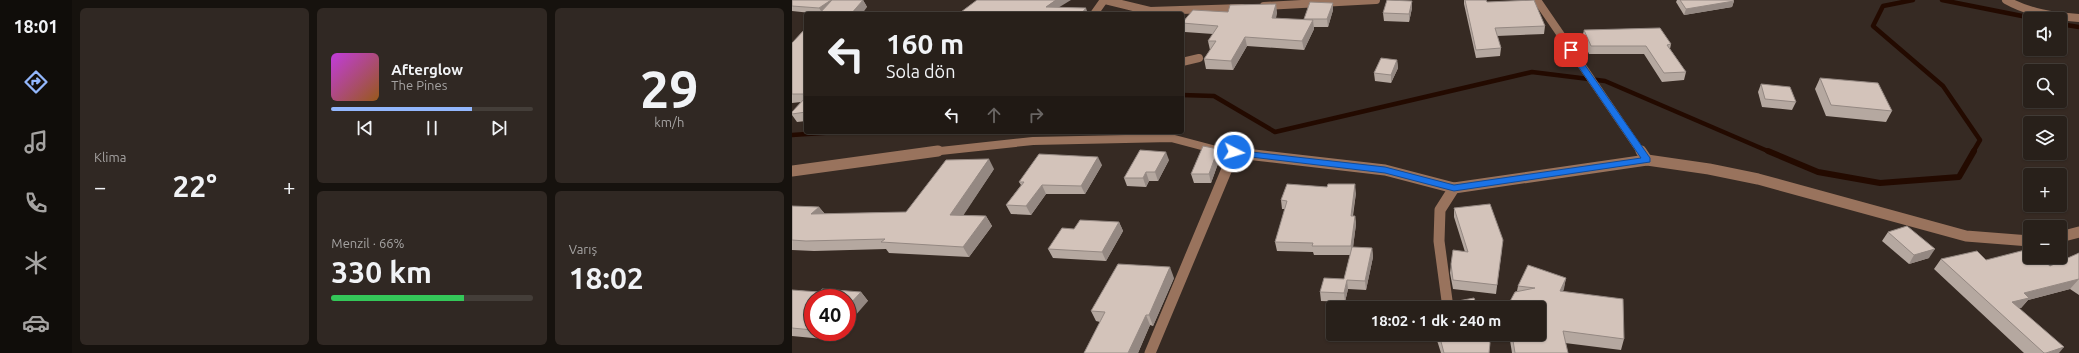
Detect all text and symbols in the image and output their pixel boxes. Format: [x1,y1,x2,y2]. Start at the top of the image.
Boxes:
map controls [2023,12,2067,264]
button: sound [2023,12,2067,56]
text: 18:01 [13,16,59,36]
icon: left [820,28,872,80]
text: 160 m [886,28,964,59]
pin [1554,33,1588,67]
icon: arrive [1560,39,1582,61]
text: 29 [640,60,699,118]
text: Afterglow [391,61,463,78]
text: Sola dön [886,61,955,81]
button: search [2023,64,2067,108]
icon: directions [22,68,50,96]
text: The Pines [391,78,447,92]
icon: left [941,104,963,126]
icon: ahead [983,104,1005,126]
icon: right [1025,104,1047,126]
text: km/h [654,115,684,129]
button: layers [2023,116,2067,160]
icon: previous [354,117,376,139]
icon: pause [421,117,443,139]
icon: next [488,117,510,139]
icon: music [22,128,50,156]
position arrow [1213,131,1255,173]
text: Klima [94,150,126,164]
button: + [2023,168,2067,212]
text: 22° [172,169,217,203]
text: − [94,174,106,199]
text: + [283,174,295,199]
icon: phone [22,189,50,217]
button: − [2023,220,2067,264]
text: Menzil · 66% [331,236,405,250]
text: Varış [569,242,597,256]
icon: climate [22,249,50,277]
text: 330 km [331,255,432,289]
text: 18:02 [569,261,644,295]
speed limit sign: 40 [804,289,856,341]
icon: car [22,309,50,337]
text: 18:02 · 1 dk · 240 m [1371,312,1501,329]

